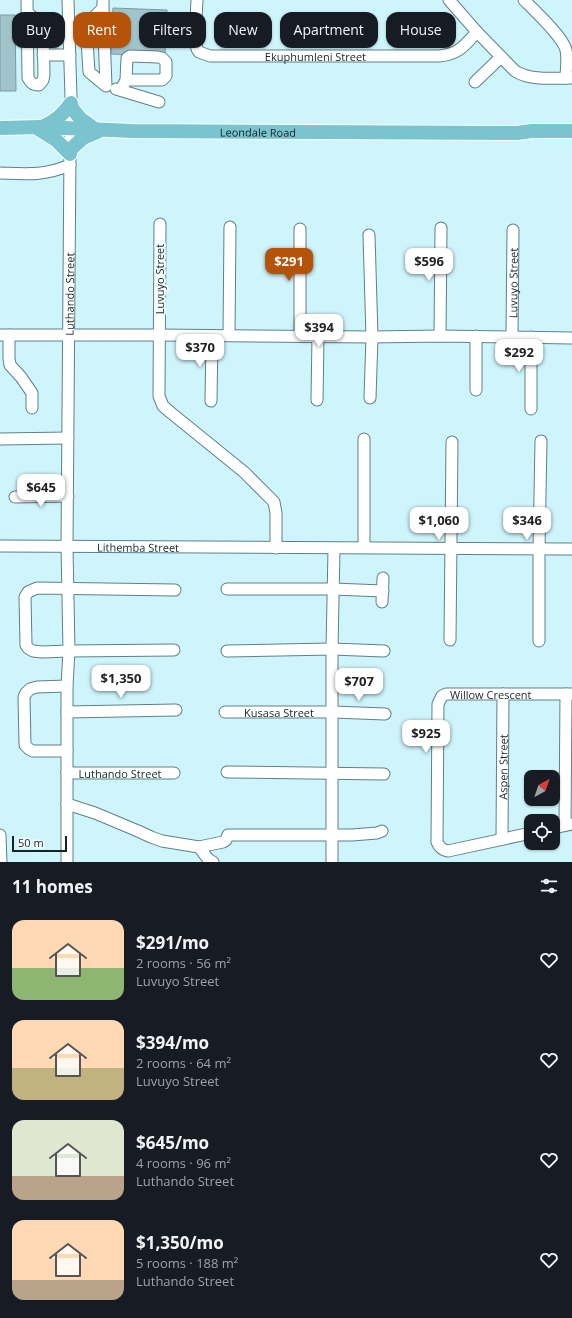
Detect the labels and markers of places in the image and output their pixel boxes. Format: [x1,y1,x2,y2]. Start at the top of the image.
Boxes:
pin: $291 [265,248,313,282]
pin: $596 [405,248,453,282]
pin: $394 [295,314,343,348]
pin: $370 [176,334,224,368]
pin: $292 [495,339,543,373]
pin: $645 [17,474,65,508]
pin: $1,060 [406,507,472,541]
pin: $346 [503,507,551,541]
pin: $1,350 [88,665,154,699]
pin: $707 [335,668,383,702]
pin: $925 [402,720,450,754]

